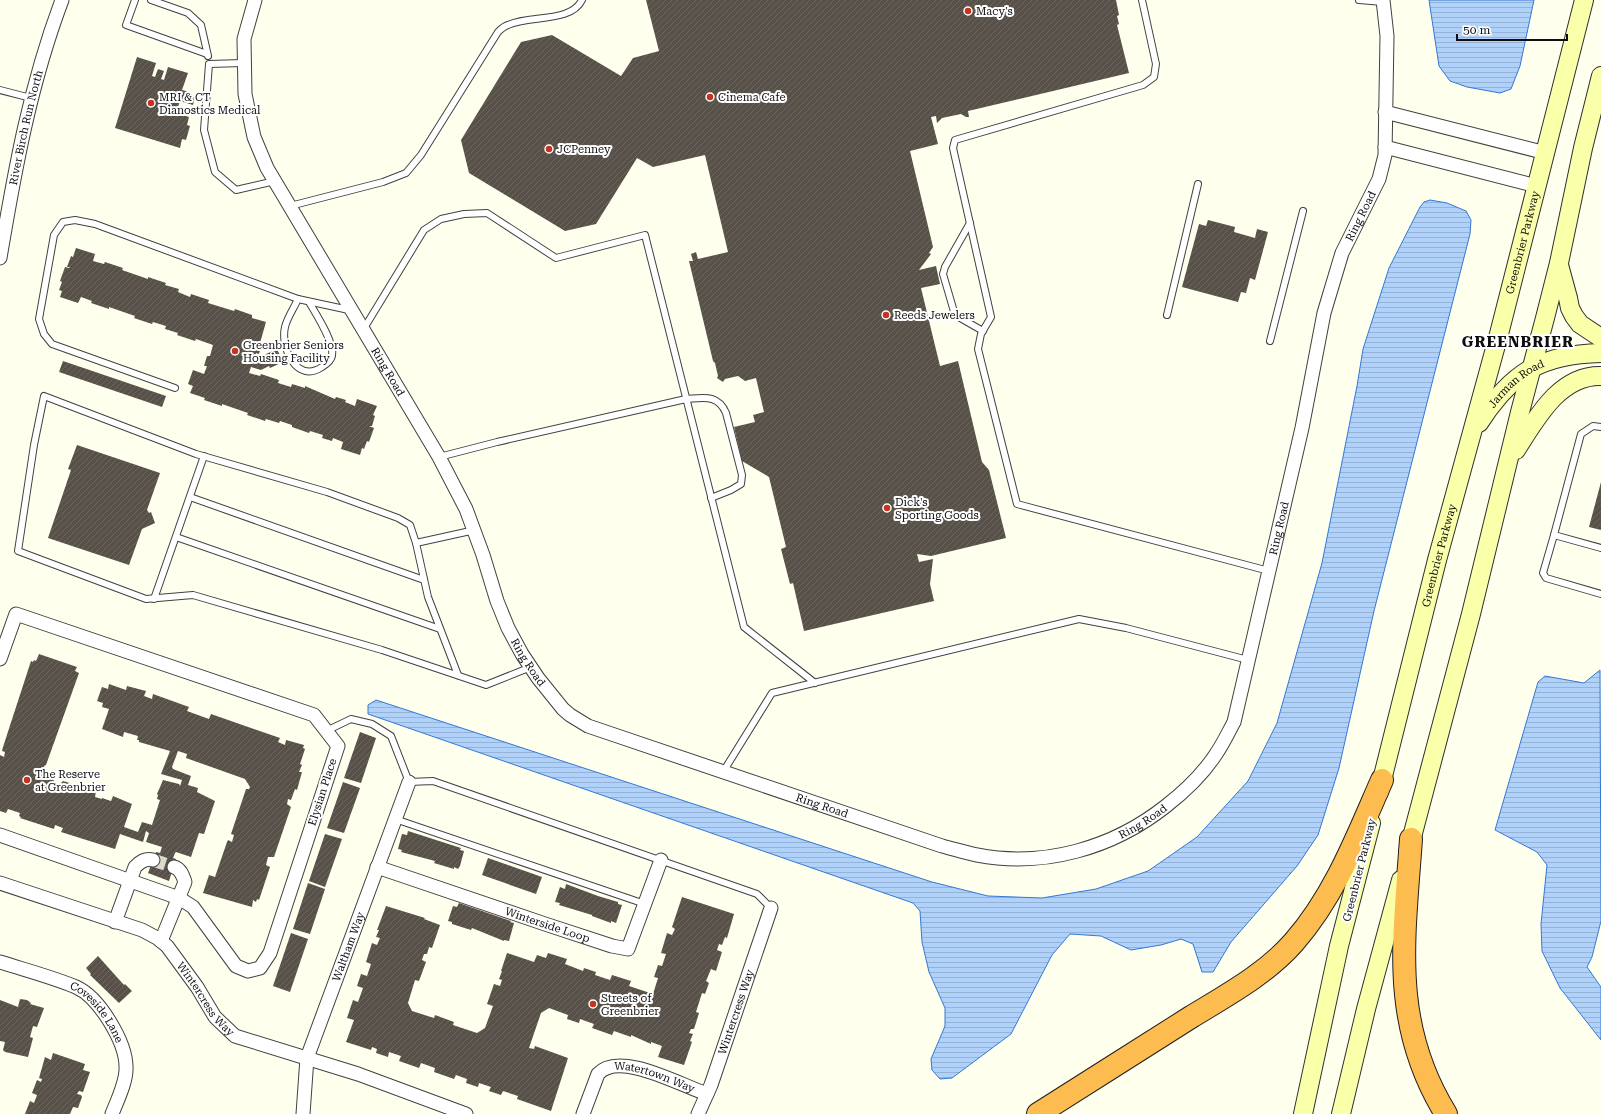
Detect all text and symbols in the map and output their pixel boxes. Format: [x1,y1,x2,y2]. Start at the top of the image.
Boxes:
place label: Macy's [976,5,1013,18]
marker: Macy's [963,6,973,16]
scale bar [1457,16,1567,42]
text: 50 m [1463,23,1490,37]
street label: River Birch Run North [7,69,46,186]
place label: MRI & CT Dianostics Medical [159,91,261,117]
place label: Cinema Cafe [718,91,786,104]
marker: Cinema Cafe [705,92,715,102]
marker: MRI & CT Dianostics Medical [146,98,156,108]
place label: JCPenney [557,143,611,156]
marker: JCPenney [544,144,554,154]
street label: Ring Road [1343,189,1379,243]
street label: Greenbrier Parkway [1503,189,1542,295]
place label: Reeds Jewelers [894,309,975,322]
marker: Reeds Jewelers [881,310,891,320]
district label: GREENBRIER [1462,333,1574,351]
place label: Greenbrier Seniors Housing Facility [243,339,344,365]
street label: Ring Road [368,345,407,399]
marker: Greenbrier Seniors Housing Facility [230,346,240,356]
street label: Jarman Road [1486,357,1546,410]
place label: Dick's Sporting Goods [895,496,979,522]
street label: Ring Road [1267,500,1292,556]
street label: Greenbrier Parkway [1420,502,1459,608]
marker: Dick's Sporting Goods [882,503,892,513]
street label: Ring Road [508,636,548,689]
street label: Elysian Place [305,757,339,827]
place label: The Reserve at Greenbrier [35,768,106,794]
marker: The Reserve at Greenbrier [22,775,32,785]
street label: Ring Road [794,791,850,821]
street label: Ring Road [1117,802,1170,842]
street label: Greenbrier Parkway [1340,817,1379,923]
street label: Winterside Loop [503,905,591,945]
street label: Waltham Way [330,910,368,983]
street label: Wintercress Way [174,960,237,1039]
street label: Wintercress Way [716,967,757,1056]
street label: Coveside Lane [68,979,126,1045]
place label: Streets of Greenbrier [601,992,659,1018]
marker: Streets of Greenbrier [588,999,598,1009]
street label: Watertown Way [614,1060,697,1096]

